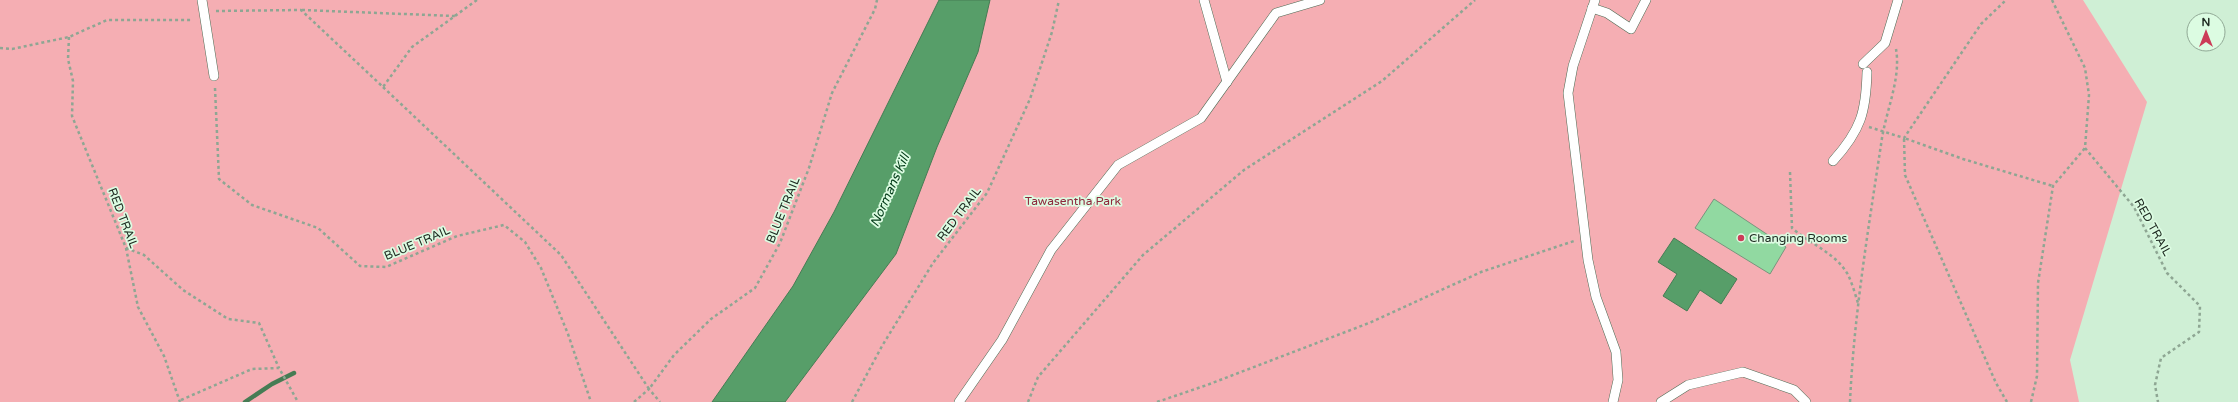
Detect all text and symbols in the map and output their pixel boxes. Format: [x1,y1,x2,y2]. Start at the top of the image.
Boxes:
north arrow [2186,12,2226,52]
text: N [2202,16,2210,29]
water label: Normans Kill [867,150,914,229]
street label: BLUE TRAIL [763,175,803,245]
street label: RED TRAIL [934,184,984,244]
street label: RED TRAIL [105,186,141,250]
park label: Tawasentha Park [1025,194,1122,208]
street label: RED TRAIL [2131,196,2175,258]
street label: BLUE TRAIL [382,223,452,263]
place label: Changing Rooms [1749,231,1847,245]
marker: Changing Rooms [1736,233,1746,243]

